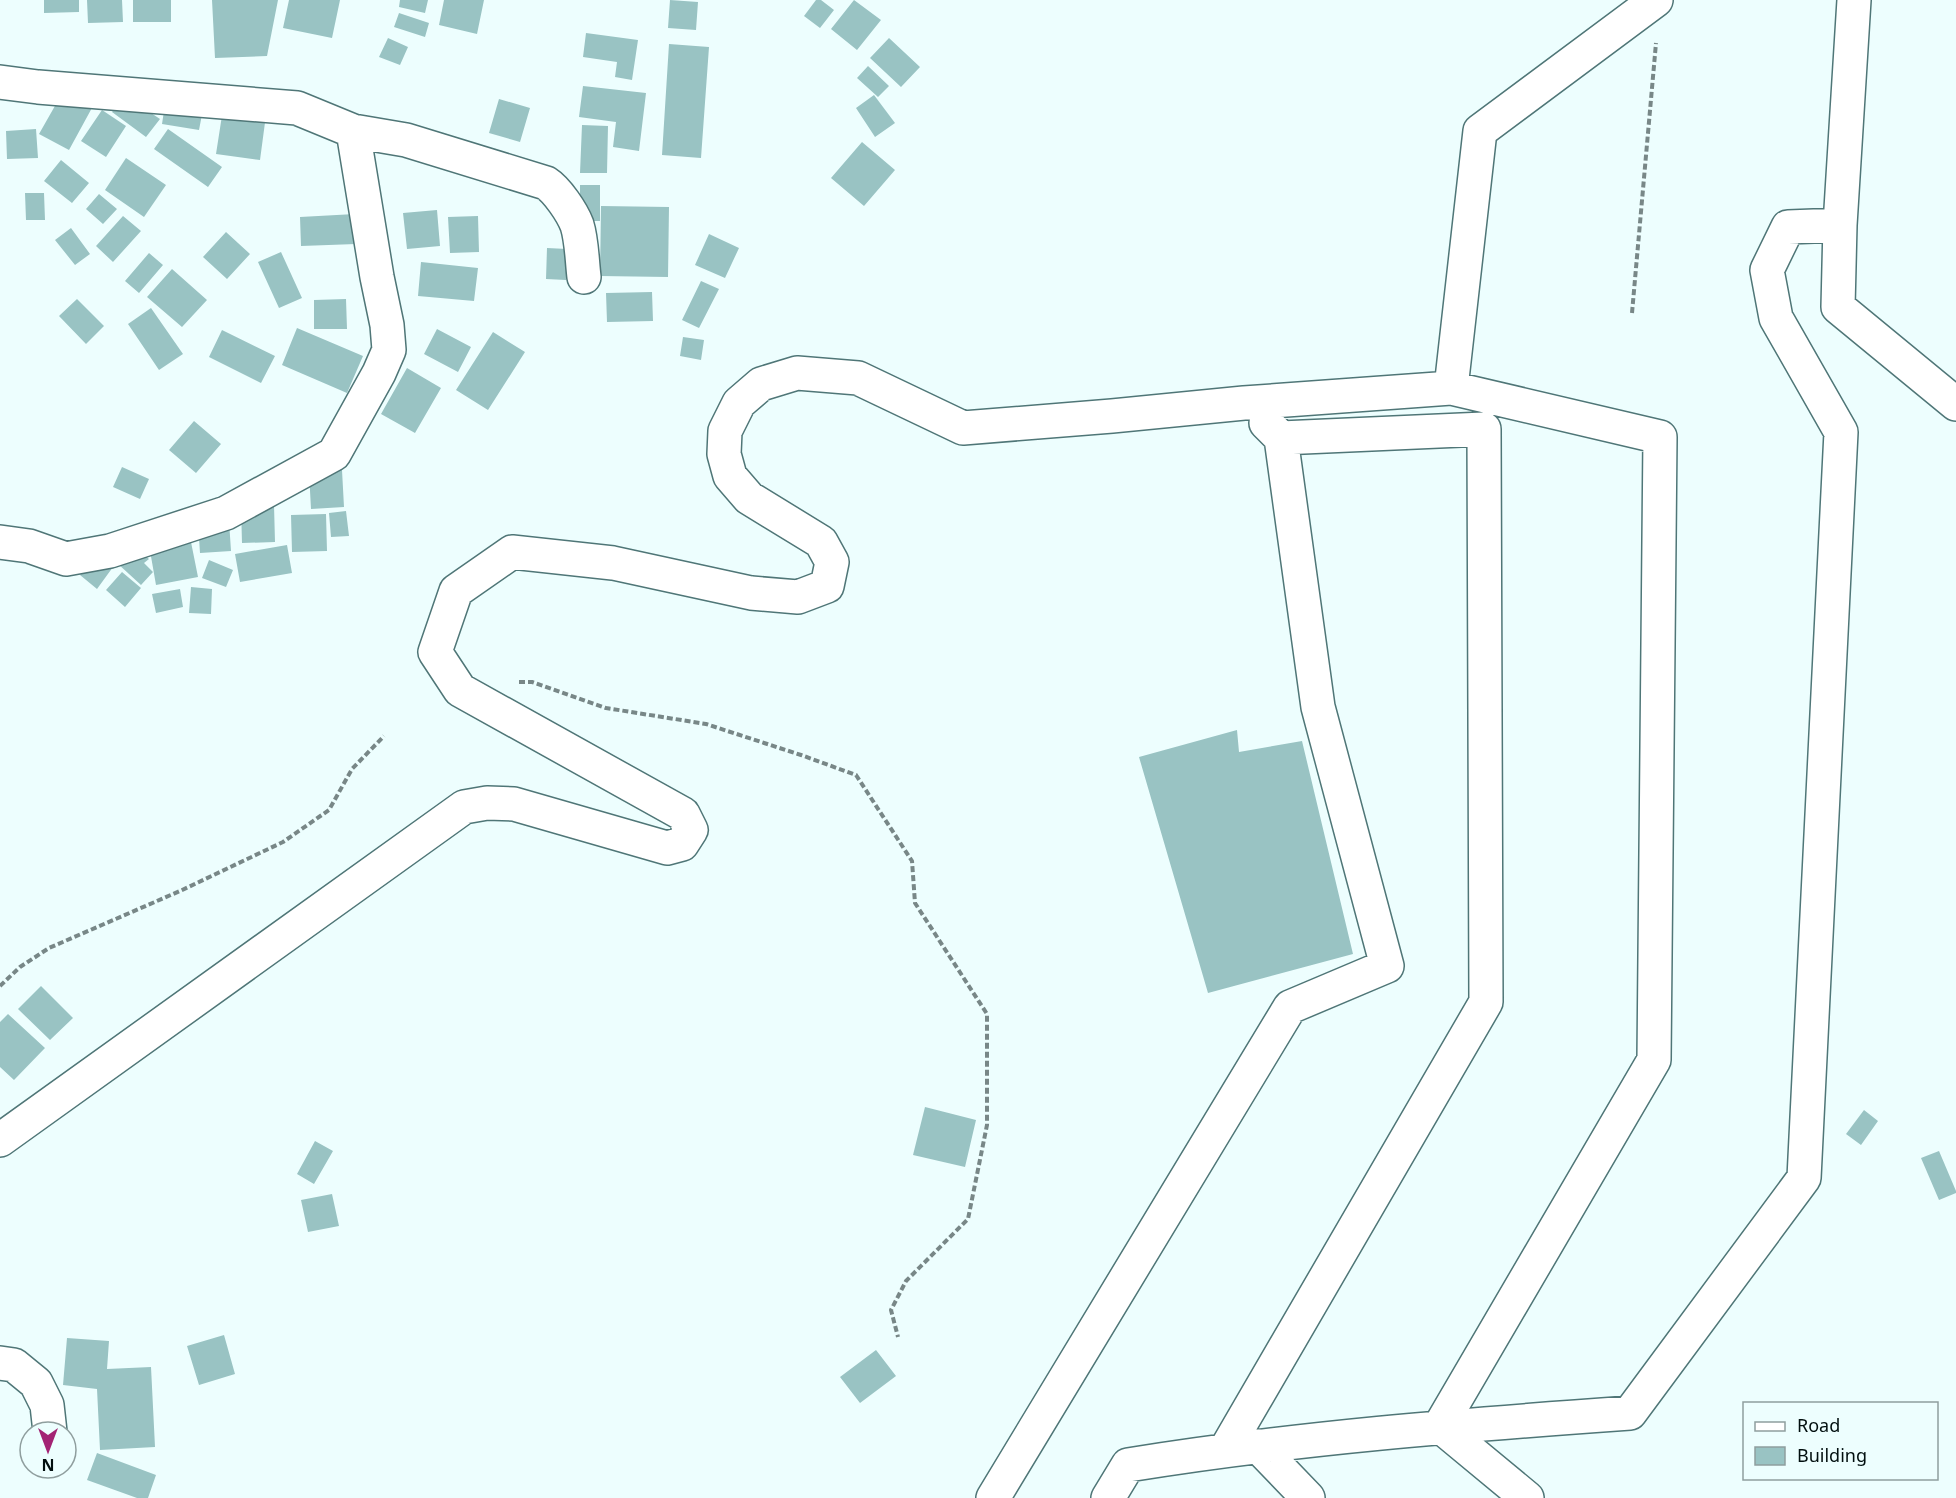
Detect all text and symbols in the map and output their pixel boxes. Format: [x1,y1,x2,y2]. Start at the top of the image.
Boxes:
legend [1743,1402,1938,1480]
text: Road [1797,1413,1840,1437]
north arrow [18,1420,78,1480]
text: Building [1797,1443,1867,1467]
text: N [41,1454,55,1476]

